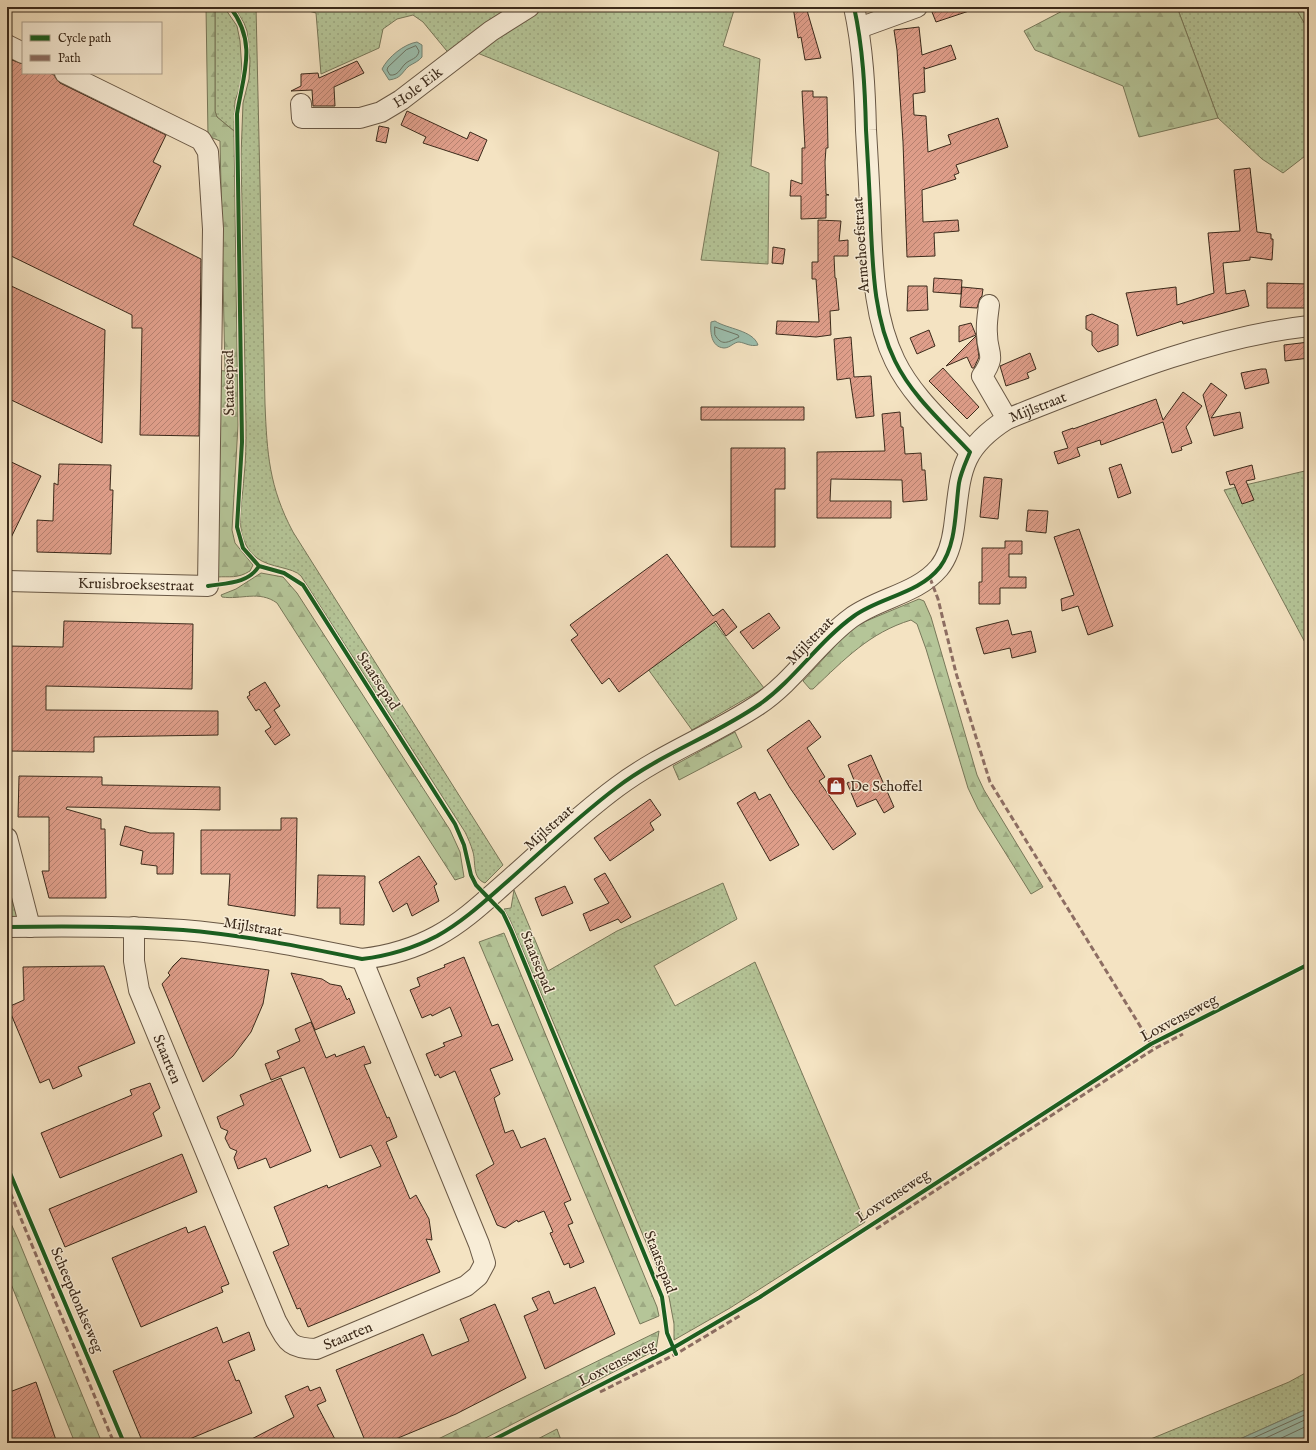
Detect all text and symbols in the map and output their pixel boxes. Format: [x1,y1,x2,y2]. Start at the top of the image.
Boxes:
legend [22,22,162,74]
text: Cycle path [58,31,112,47]
text: Path [58,51,81,66]
street label: Hole Eik [389,62,447,112]
street label: Armehoefstraat [848,196,874,295]
street label: Staatsepad [219,349,239,416]
street label: Mijlstraat [1006,387,1069,427]
street label: Kruisbroeksestraat [78,573,194,595]
street label: Mijlstraat [782,613,838,669]
street label: Staatsepad [352,648,404,715]
shop icon: De Schoffel [825,775,847,797]
place label: De Schoffel [850,777,923,796]
street label: Mijlstraat [520,801,578,855]
street label: Mijlstraat [222,913,284,941]
street label: Staatsepad [516,928,558,997]
street label: Loxvenseweg [1137,989,1222,1046]
street label: Staarten [149,1032,186,1086]
street label: Loxvenseweg [852,1165,934,1227]
street label: Staatsepad [639,1228,681,1297]
street label: Scheepdonkseweg [46,1244,108,1357]
street label: Staarten [320,1317,375,1354]
street label: Loxvenseweg [575,1335,660,1391]

